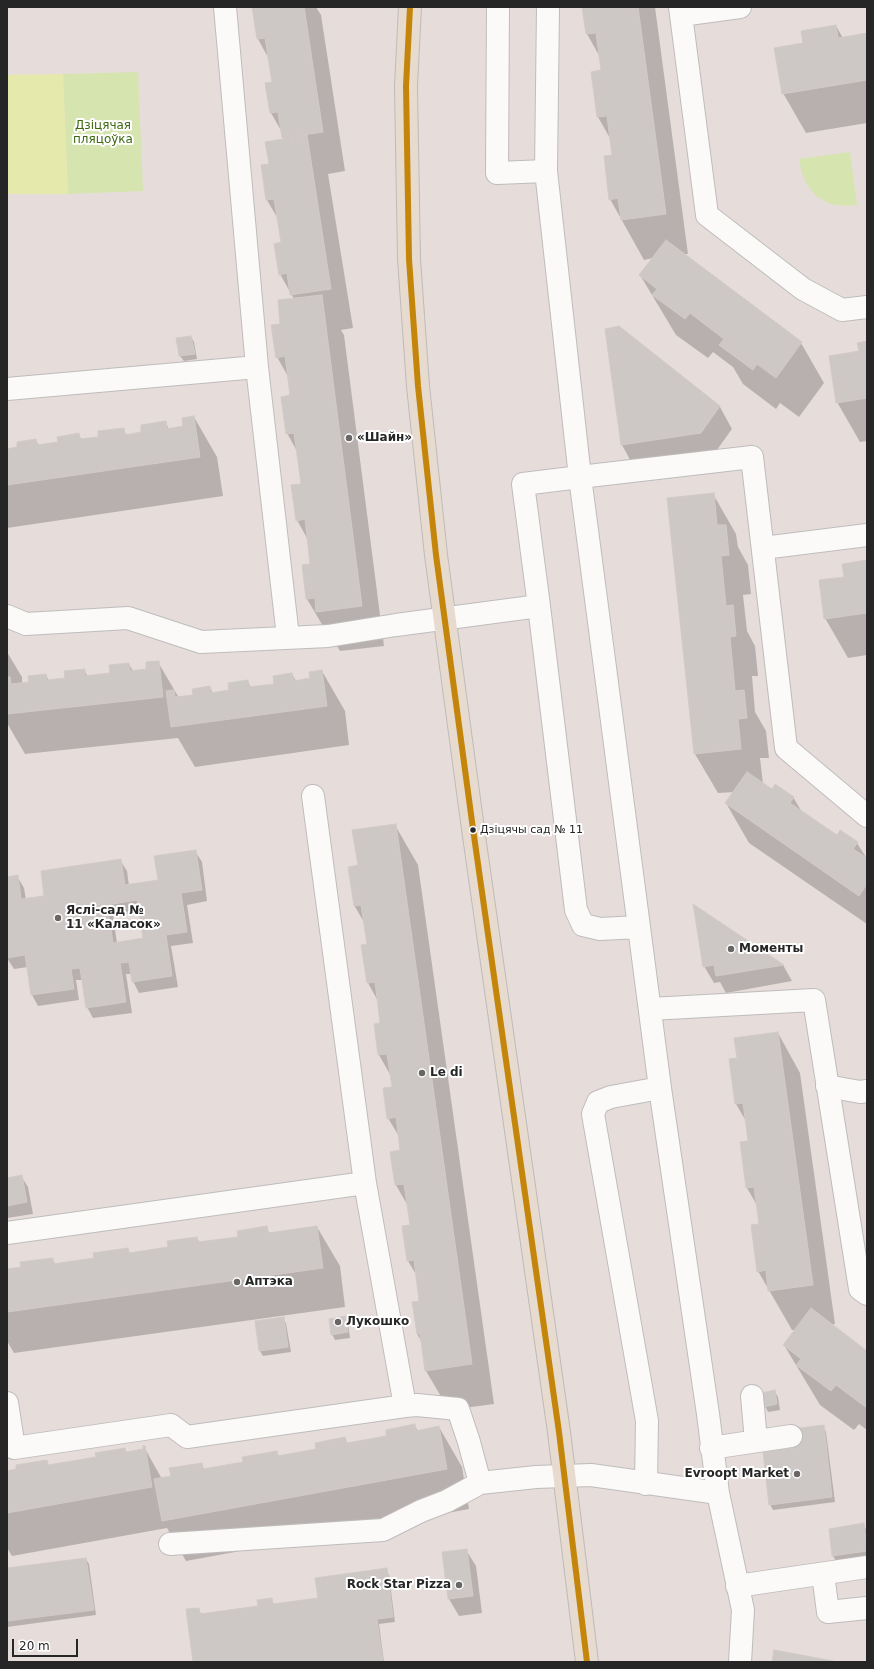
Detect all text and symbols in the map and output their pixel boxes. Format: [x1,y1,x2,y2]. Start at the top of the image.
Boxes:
park label: Дзіцячая пляцоўка [73,119,133,147]
place label: «Шайн» [357,431,412,445]
marker: «Шайн» [344,433,354,443]
place label: Дзіцячы сад № 11 [480,823,583,837]
marker: Дзіцячы сад № 11 [468,825,478,835]
place label: Яслі-сад № 11 «Каласок» [66,904,161,932]
marker: Яслі-сад № 11 «Каласок» [53,913,63,923]
place label: Моменты [739,942,803,956]
marker: Моменты [726,944,736,954]
place label: Le di [430,1066,463,1080]
marker: Le di [417,1068,427,1078]
place label: Аптэка [245,1275,293,1289]
marker: Аптэка [232,1277,242,1287]
place label: Лукошко [346,1315,409,1329]
marker: Лукошко [333,1317,343,1327]
place label: Evroopt Market [685,1467,789,1481]
marker: Evroopt Market [792,1469,802,1479]
place label: Rock Star Pizza [347,1578,451,1592]
marker: Rock Star Pizza [454,1580,464,1590]
scale bar [14,1631,80,1657]
text: 20 m [19,1639,50,1653]

